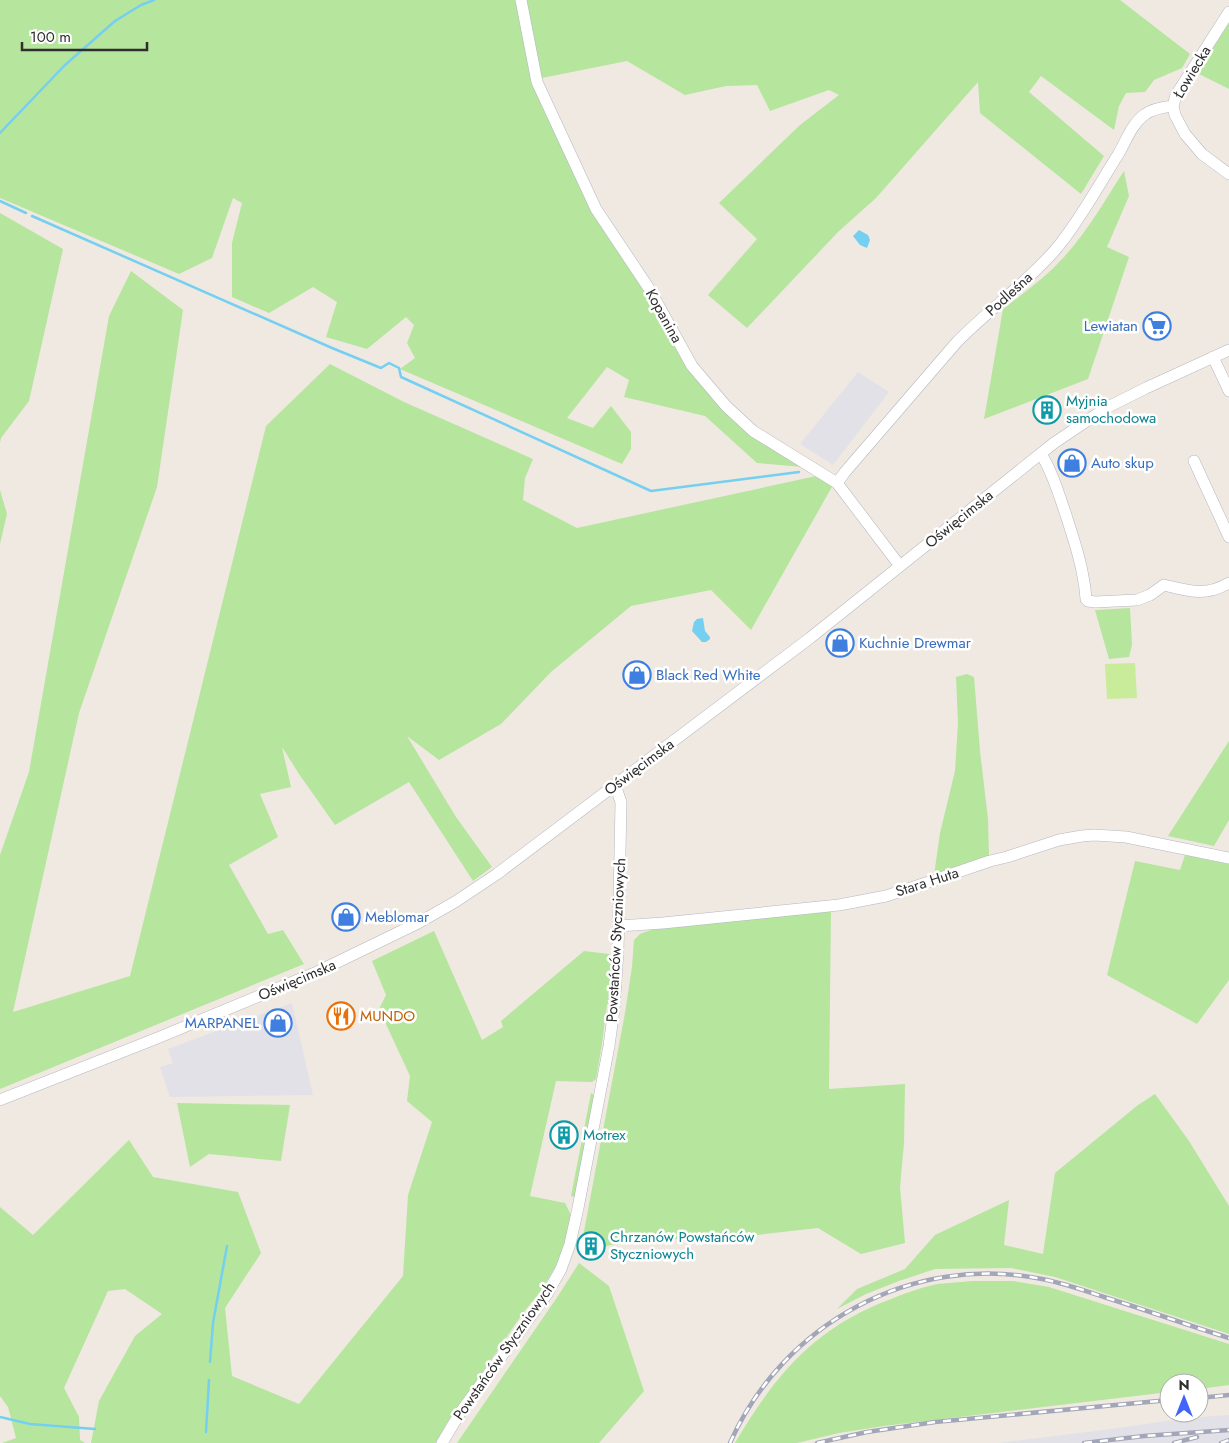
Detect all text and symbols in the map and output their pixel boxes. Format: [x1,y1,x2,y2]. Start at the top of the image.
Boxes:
scale bar [22,20,148,52]
text: 100 m [30,26,71,48]
street label: Łowiecka [1167,42,1216,103]
street label: Podleśna [981,267,1037,321]
street label: Kopanina [640,285,688,347]
supermarket icon: Lewiatan [1142,311,1172,341]
place label: Lewiatan [1084,315,1138,337]
place label: Myjnia samochodowa [1066,390,1156,429]
building icon: Myjnia samochodowa [1032,395,1062,425]
shop icon: Auto skup [1057,448,1087,478]
place label: Auto skup [1091,452,1154,474]
street label: Oświęcimska [920,485,998,553]
shop icon: Kuchnie Drewmar [825,628,855,658]
place label: Kuchnie Drewmar [859,632,972,654]
shop icon: Black Red White [622,660,652,690]
place label: Black Red White [656,664,761,686]
street label: Oświęcimska [599,733,679,801]
street label: Powstańców Styczniowych [601,857,631,1023]
street label: Stara Huta [893,861,961,903]
shop icon: Meblomar [331,902,361,932]
place label: Meblomar [365,906,430,928]
street label: Oświęcimska [255,954,339,1006]
restaurant icon: MUNDO [326,1001,356,1031]
place label: MUNDO [360,1005,415,1027]
shop icon: MARPANEL [263,1008,293,1038]
place label: MARPANEL [185,1012,259,1034]
building icon: Motrex [549,1120,579,1150]
place label: Motrex [583,1124,626,1146]
place label: Chrzanów Powstańców Styczniowych [610,1226,755,1265]
building icon: Chrzanów Powstańców Styczniowych [576,1231,606,1261]
street label: Powstańców Styczniowych [448,1277,560,1425]
north arrow [1159,1373,1209,1423]
text: N [1178,1375,1190,1395]

